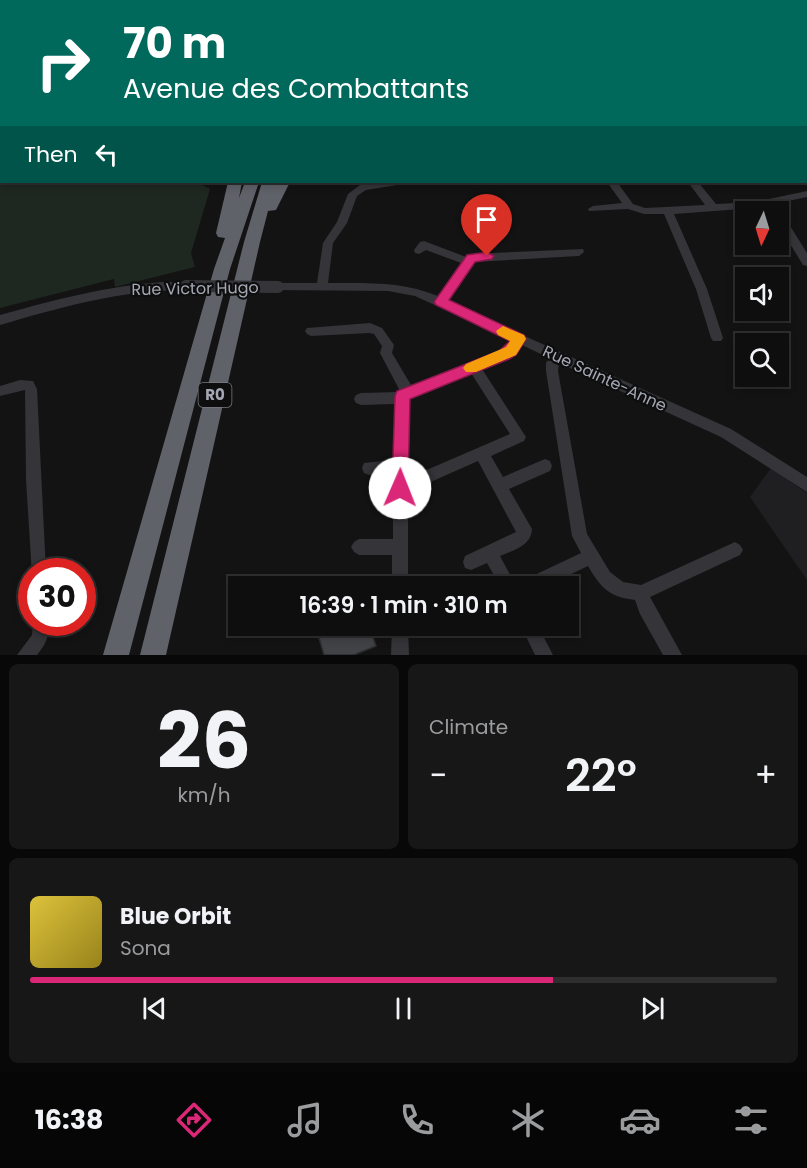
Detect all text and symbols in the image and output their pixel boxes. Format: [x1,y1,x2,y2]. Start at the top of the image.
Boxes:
text: 70 m [123,14,226,73]
icon: right [24,24,102,102]
text: Avenue des Combattants [123,70,469,107]
icon: left [90,138,123,171]
text: Then [24,139,78,170]
pin [461,194,512,256]
north arrow [735,201,789,255]
map controls [735,201,789,387]
icon: arrive [470,203,503,236]
button: sound [735,267,789,321]
street label: Rue Victor Hugo [131,276,259,301]
button: search [735,333,789,387]
street label: Rue Sainte-Anne [539,340,671,417]
road number: R0 [198,383,232,407]
position arrow [368,456,432,520]
speed limit sign: 30 [18,558,96,636]
text: 16:39 · 1 min · 310 m [299,590,508,621]
text: 26 [157,686,251,795]
text: Climate [429,713,508,741]
text: 22° [565,744,637,807]
text: − [429,752,447,799]
text: + [754,752,777,799]
text: km/h [177,781,231,809]
text: Blue Orbit [120,901,231,932]
text: Sona [120,934,171,962]
icon: previous [138,992,171,1025]
icon: pause [387,992,420,1025]
icon: next [636,992,669,1025]
icon: directions [173,1099,215,1141]
icon: music [284,1099,326,1141]
icon: phone [396,1099,438,1141]
icon: climate [507,1099,549,1141]
icon: car [619,1099,661,1141]
icon: filters [730,1099,772,1141]
text: 16:38 [35,1101,104,1138]

